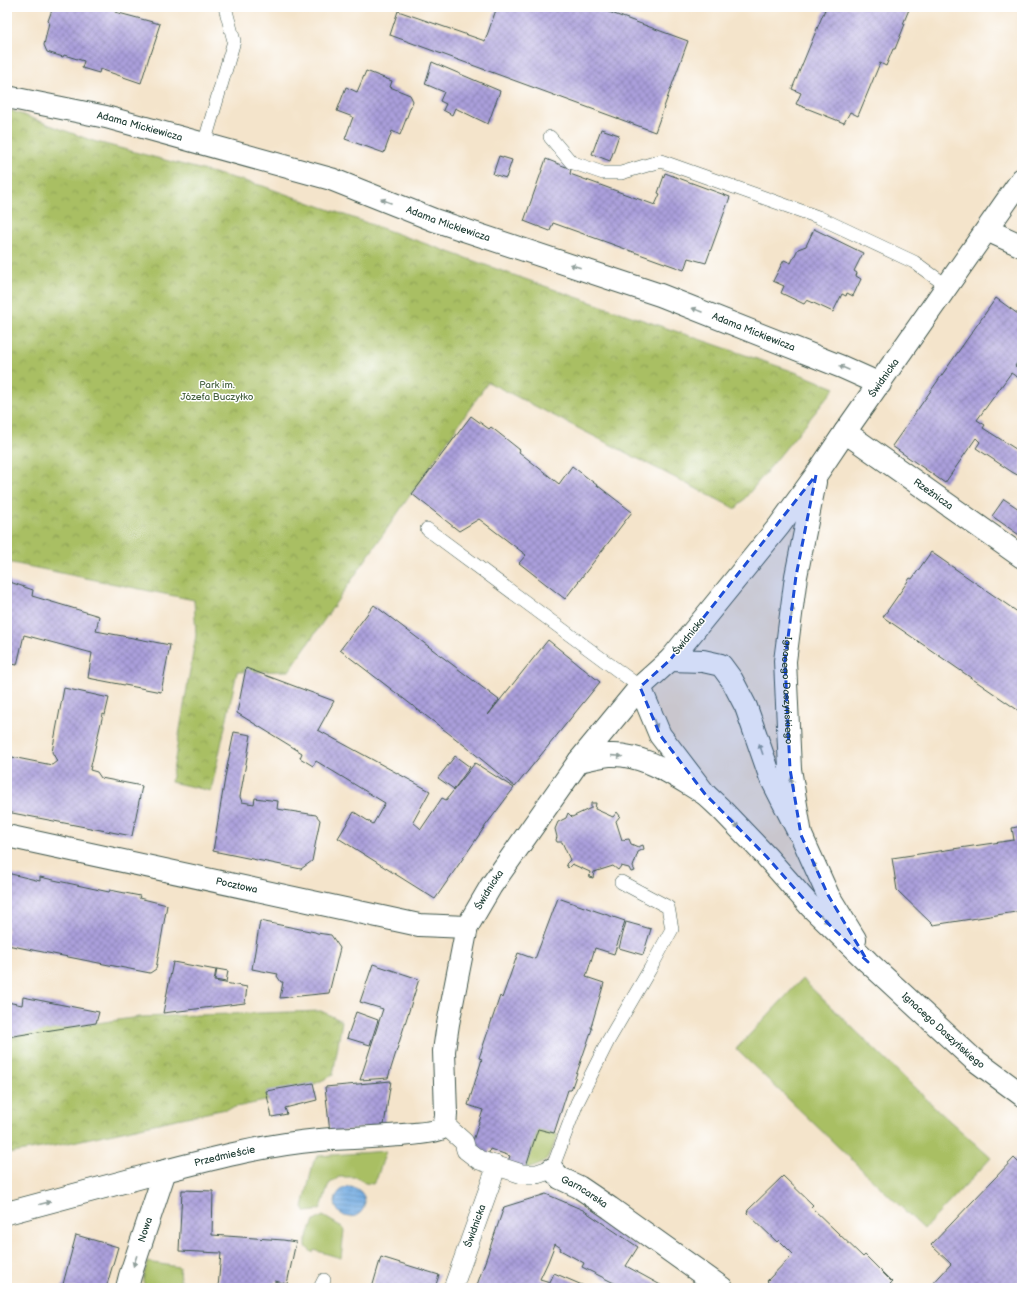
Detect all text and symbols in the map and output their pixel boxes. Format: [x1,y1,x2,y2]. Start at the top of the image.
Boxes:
street label: Adama Mickiewicza [96,109,184,144]
one-way arrow [379,197,391,203]
street label: Adama Mickiewicza [405,204,492,244]
one-way arrow [568,263,580,269]
one-way arrow [691,306,703,312]
street label: Adama Mickiewicza [710,310,797,354]
street label: Świdnicka [866,356,902,400]
one-way arrow [838,365,850,371]
park label: Park im. Józefa Buczyłko [181,379,254,403]
street label: Rzeźnicza [911,476,956,513]
one-way arrow [789,606,795,618]
street label: Świdnicka [670,615,708,657]
street label: Ignacego Daszyńskiego [779,636,795,745]
one-way arrow [652,717,658,728]
one-way arrow [757,743,763,755]
one-way arrow [611,752,623,759]
one-way arrow [789,777,795,789]
one-way arrow [730,819,740,829]
one-way arrow [812,861,818,873]
street label: Świdnicka [472,868,506,912]
street label: Pocztowa [215,875,259,896]
one-way arrow [819,914,829,924]
street label: Ignacego Daszyńskiego [899,990,987,1071]
street label: Przedmieście [193,1144,256,1169]
street label: Garncarska [559,1173,610,1211]
one-way arrow [39,1200,51,1206]
street label: Świdnicka [462,1203,489,1249]
street label: Nowa [136,1216,155,1244]
one-way arrow [132,1256,138,1268]

